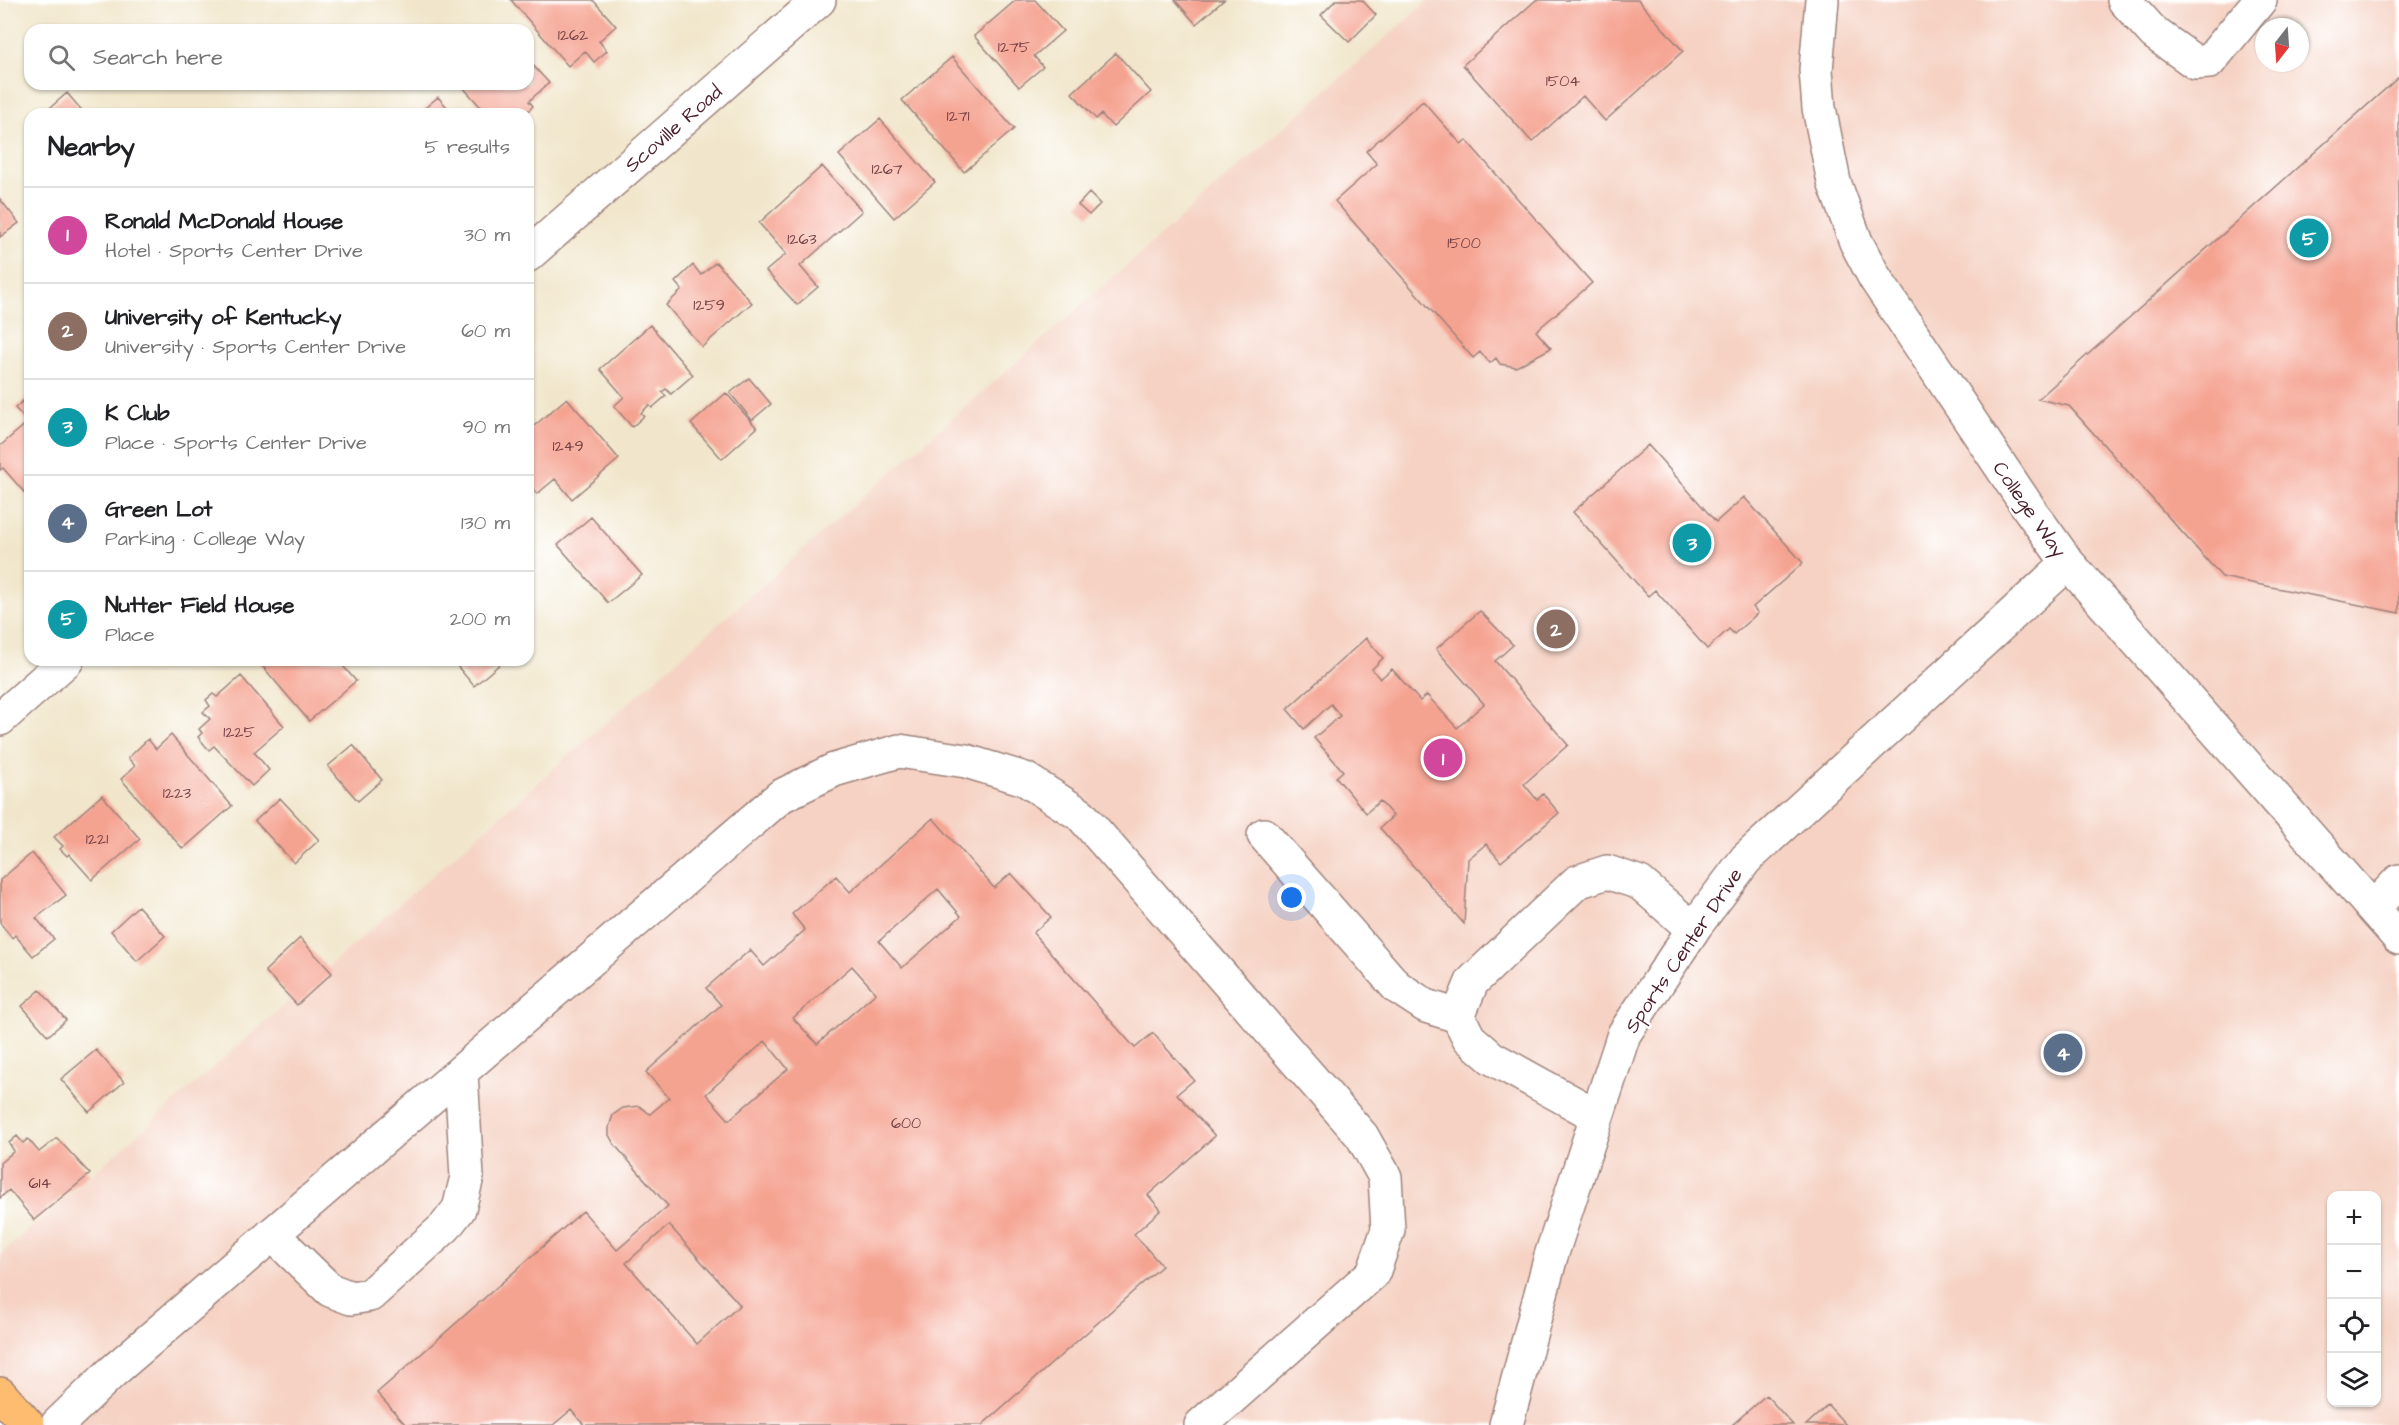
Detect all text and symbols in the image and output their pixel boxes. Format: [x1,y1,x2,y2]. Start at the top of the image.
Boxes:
north arrow [2255,18,2309,72]
search box [24,24,534,90]
house number: 1262 [558,24,588,46]
house number: 1275 [998,36,1031,58]
icon: search [45,41,78,74]
text: Search here [93,42,223,73]
house number: 1504 [1546,70,1580,92]
street label: Scoville Road [619,78,729,179]
house number: 1271 [946,105,970,127]
text: Nearby [48,129,135,165]
text: 5 results [425,133,510,161]
house number: 1267 [871,158,903,180]
text: Ronald McDonald House [105,206,343,237]
pin: 5 [2290,216,2328,260]
text: 1 [66,221,69,249]
text: 30 m [464,221,510,249]
house number: 1263 [787,228,817,250]
house number: 1500 [1447,232,1481,254]
text: Hotel · Sports Center Drive [105,237,363,265]
house number: 1259 [693,294,725,316]
text: University of Kentucky [105,302,341,333]
text: 2 [62,317,73,345]
text: 60 m [461,317,510,345]
text: University · Sports Center Drive [105,333,406,361]
text: K Club [105,398,170,429]
text: 3 [62,413,73,441]
text: 90 m [462,413,510,441]
text: Place · Sports Center Drive [105,429,367,457]
house number: 1249 [552,435,584,457]
street label: College Way [1985,456,2073,564]
text: Green Lot [105,494,213,525]
text: 4 [61,509,74,537]
text: 130 m [461,509,510,537]
pin: 3 [1672,520,1712,566]
text: Parking · College Way [105,525,305,553]
text: Nutter Field House [105,590,294,621]
text: 5 [60,605,75,633]
text: 200 m [450,605,510,633]
pin: 2 [1536,606,1576,652]
text: Place [105,621,155,649]
house number: 1225 [223,721,256,743]
pin: 1 [1424,736,1462,780]
house number: 1223 [163,782,191,804]
house number: 1221 [86,828,108,850]
street label: Sports Center Drive [1618,862,1750,1039]
your location [1277,883,1306,912]
pin: 4 [2044,1030,2082,1076]
house number: 600 [891,1112,921,1134]
house number: 614 [29,1172,52,1194]
map controls [2327,1191,2381,1407]
button: + [2327,1191,2381,1245]
button: − [2327,1245,2381,1299]
button: locate [2327,1299,2381,1353]
button: layers [2327,1353,2381,1407]

